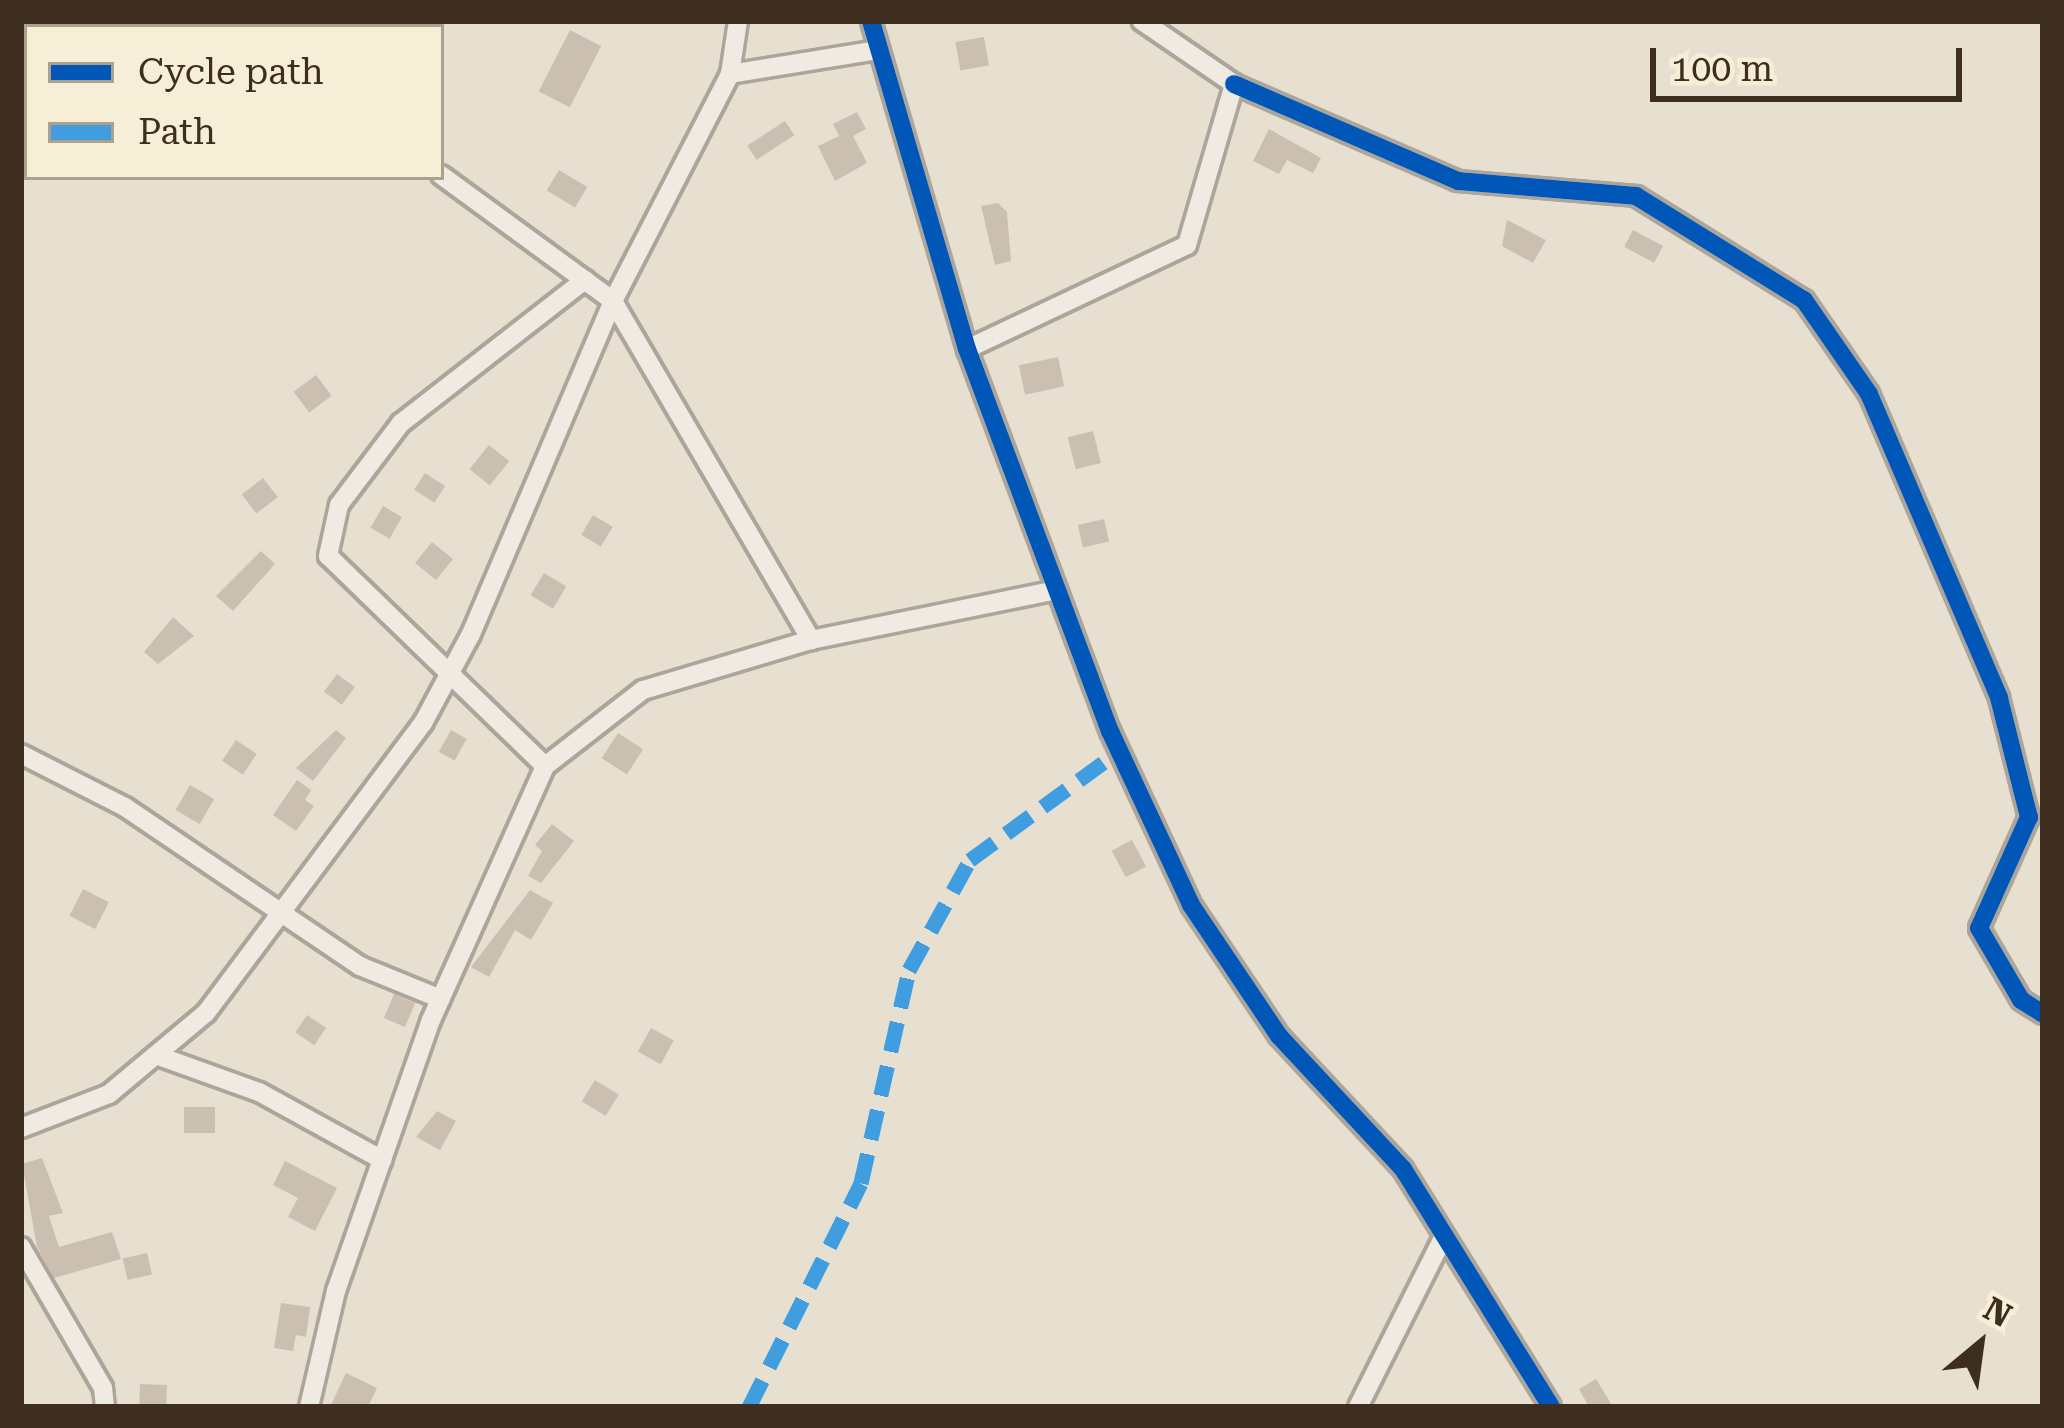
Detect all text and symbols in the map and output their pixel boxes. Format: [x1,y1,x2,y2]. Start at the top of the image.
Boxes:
legend [24,24,444,180]
scale bar [1656,24,1968,98]
text: 100 m [1671,48,1773,90]
text: Cycle path [138,51,324,93]
text: Path [138,111,216,153]
north arrow [1920,1284,2040,1404]
text: N [1977,1289,2018,1335]

